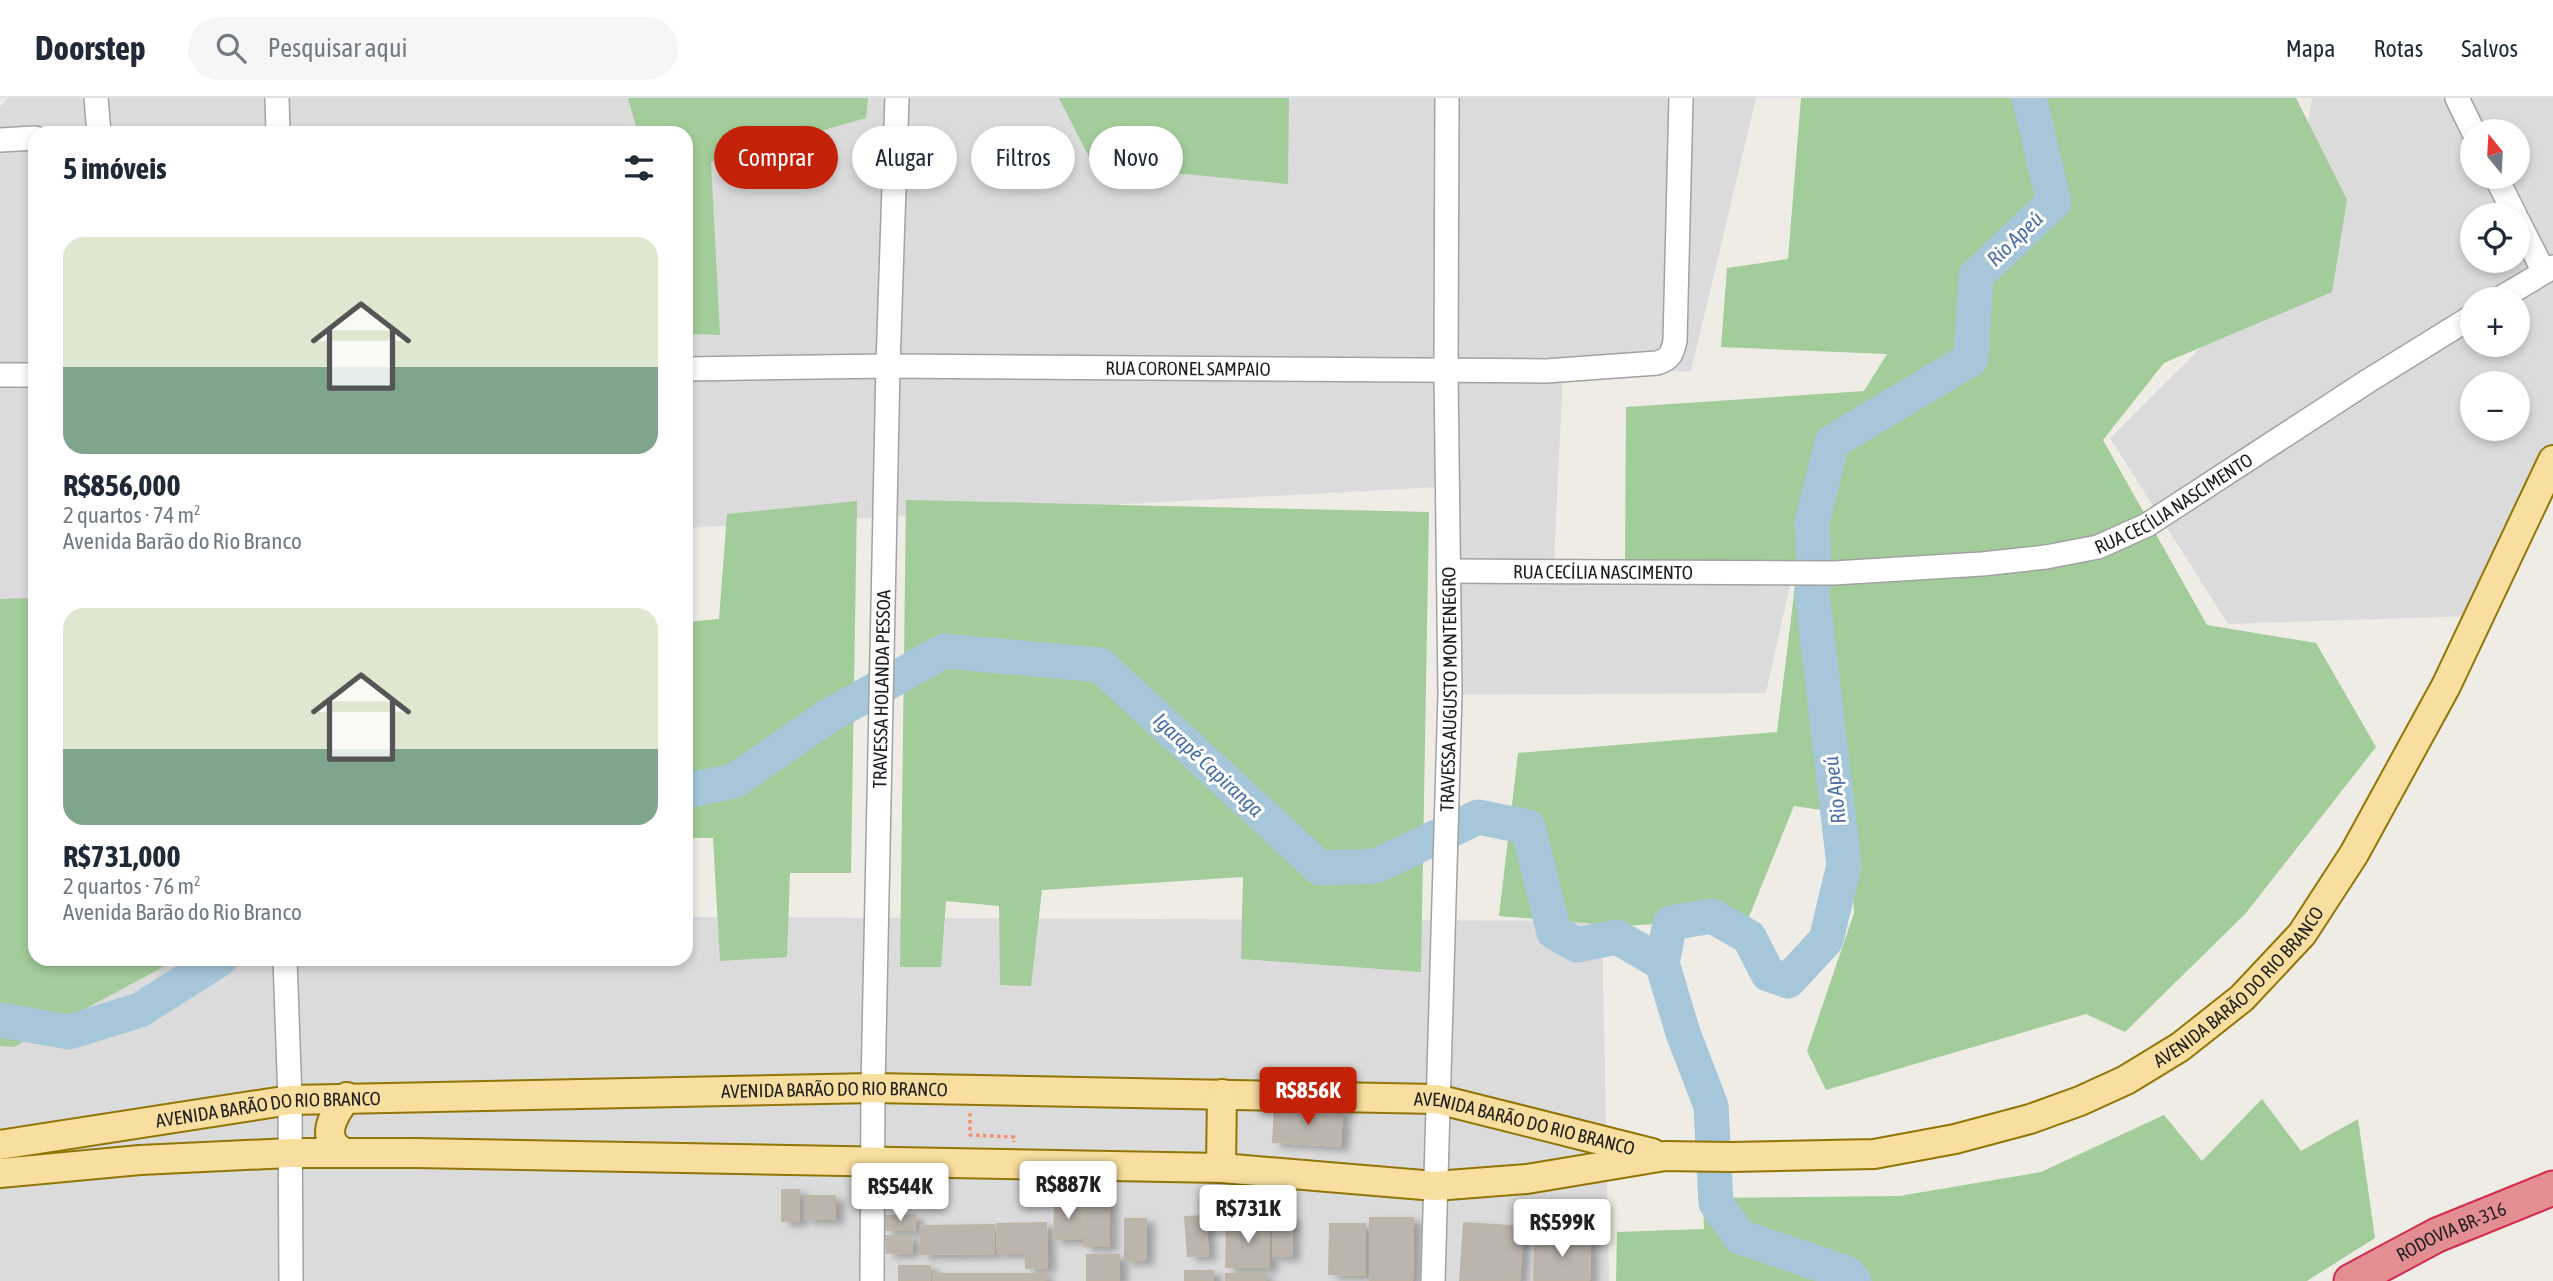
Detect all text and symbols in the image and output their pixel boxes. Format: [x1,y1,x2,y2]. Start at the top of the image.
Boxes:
search box [188,17,678,80]
text: Doorstep [35,29,146,67]
icon: search [212,29,250,67]
text: Pesquisar aqui [268,33,407,63]
text: Mapa [2286,35,2335,62]
text: Rotas [2373,35,2423,62]
text: Salvos [2461,35,2518,62]
north arrow [2460,119,2530,189]
map controls [2460,119,2530,441]
chip: Comprar [714,126,838,189]
chip: Alugar [852,126,957,189]
chip: Filtros [971,126,1075,189]
chip: Novo [1089,126,1183,189]
icon: filters [620,149,658,187]
text: 5 imóveis [63,151,167,185]
button: locate [2460,203,2530,273]
water label: Rio Apeú [1982,206,2047,271]
icon: home [298,283,424,409]
button: + [2460,287,2530,357]
street label: RUA CORONEL SAMPAIO [1105,357,1271,380]
button: − [2460,371,2530,441]
street label: RUA CECÍLIA NASCIMENTO [2091,448,2257,558]
text: R$856,000 [63,468,181,502]
text: 2 quartos · 74 m² [63,502,201,528]
text: Avenida Barão do Rio Branco [63,528,302,554]
street label: RUA CECÍLIA NASCIMENTO [1513,560,1693,583]
street label: TRAVESSA AUGUSTO MONTENEGRO [1436,567,1461,812]
street label: TRAVESSA HOLANDA PESSOA [868,589,894,789]
icon: home [298,654,424,780]
water label: Igarapé Capiranga [1149,707,1269,821]
water label: Rio Apeú [1818,755,1850,825]
text: R$731,000 [63,839,181,873]
text: 2 quartos · 76 m² [63,873,201,899]
text: Avenida Barão do Rio Branco [63,899,302,925]
street label: AVENIDA BARÃO DO RIO BRANCO [2149,902,2328,1072]
pin: R$856K [1251,1068,1365,1127]
street label: AVENIDA BARÃO DO RIO BRANCO [721,1077,948,1102]
text: R$856K [1276,1077,1340,1103]
street label: AVENIDA BARÃO DO RIO BRANCO [154,1087,381,1132]
street label: AVENIDA BARÃO DO RIO BRANCO [1414,1088,1637,1159]
pin: R$887K [1011,1162,1125,1221]
pin: R$544K [843,1164,957,1223]
text: R$887K [1036,1171,1100,1197]
text: R$544K [868,1173,932,1199]
pin: R$731K [1191,1186,1305,1245]
text: R$731K [1216,1195,1280,1221]
street label: RODOVIA BR-316 [2392,1197,2509,1266]
pin: R$599K [1505,1200,1619,1259]
text: R$599K [1530,1209,1594,1235]

